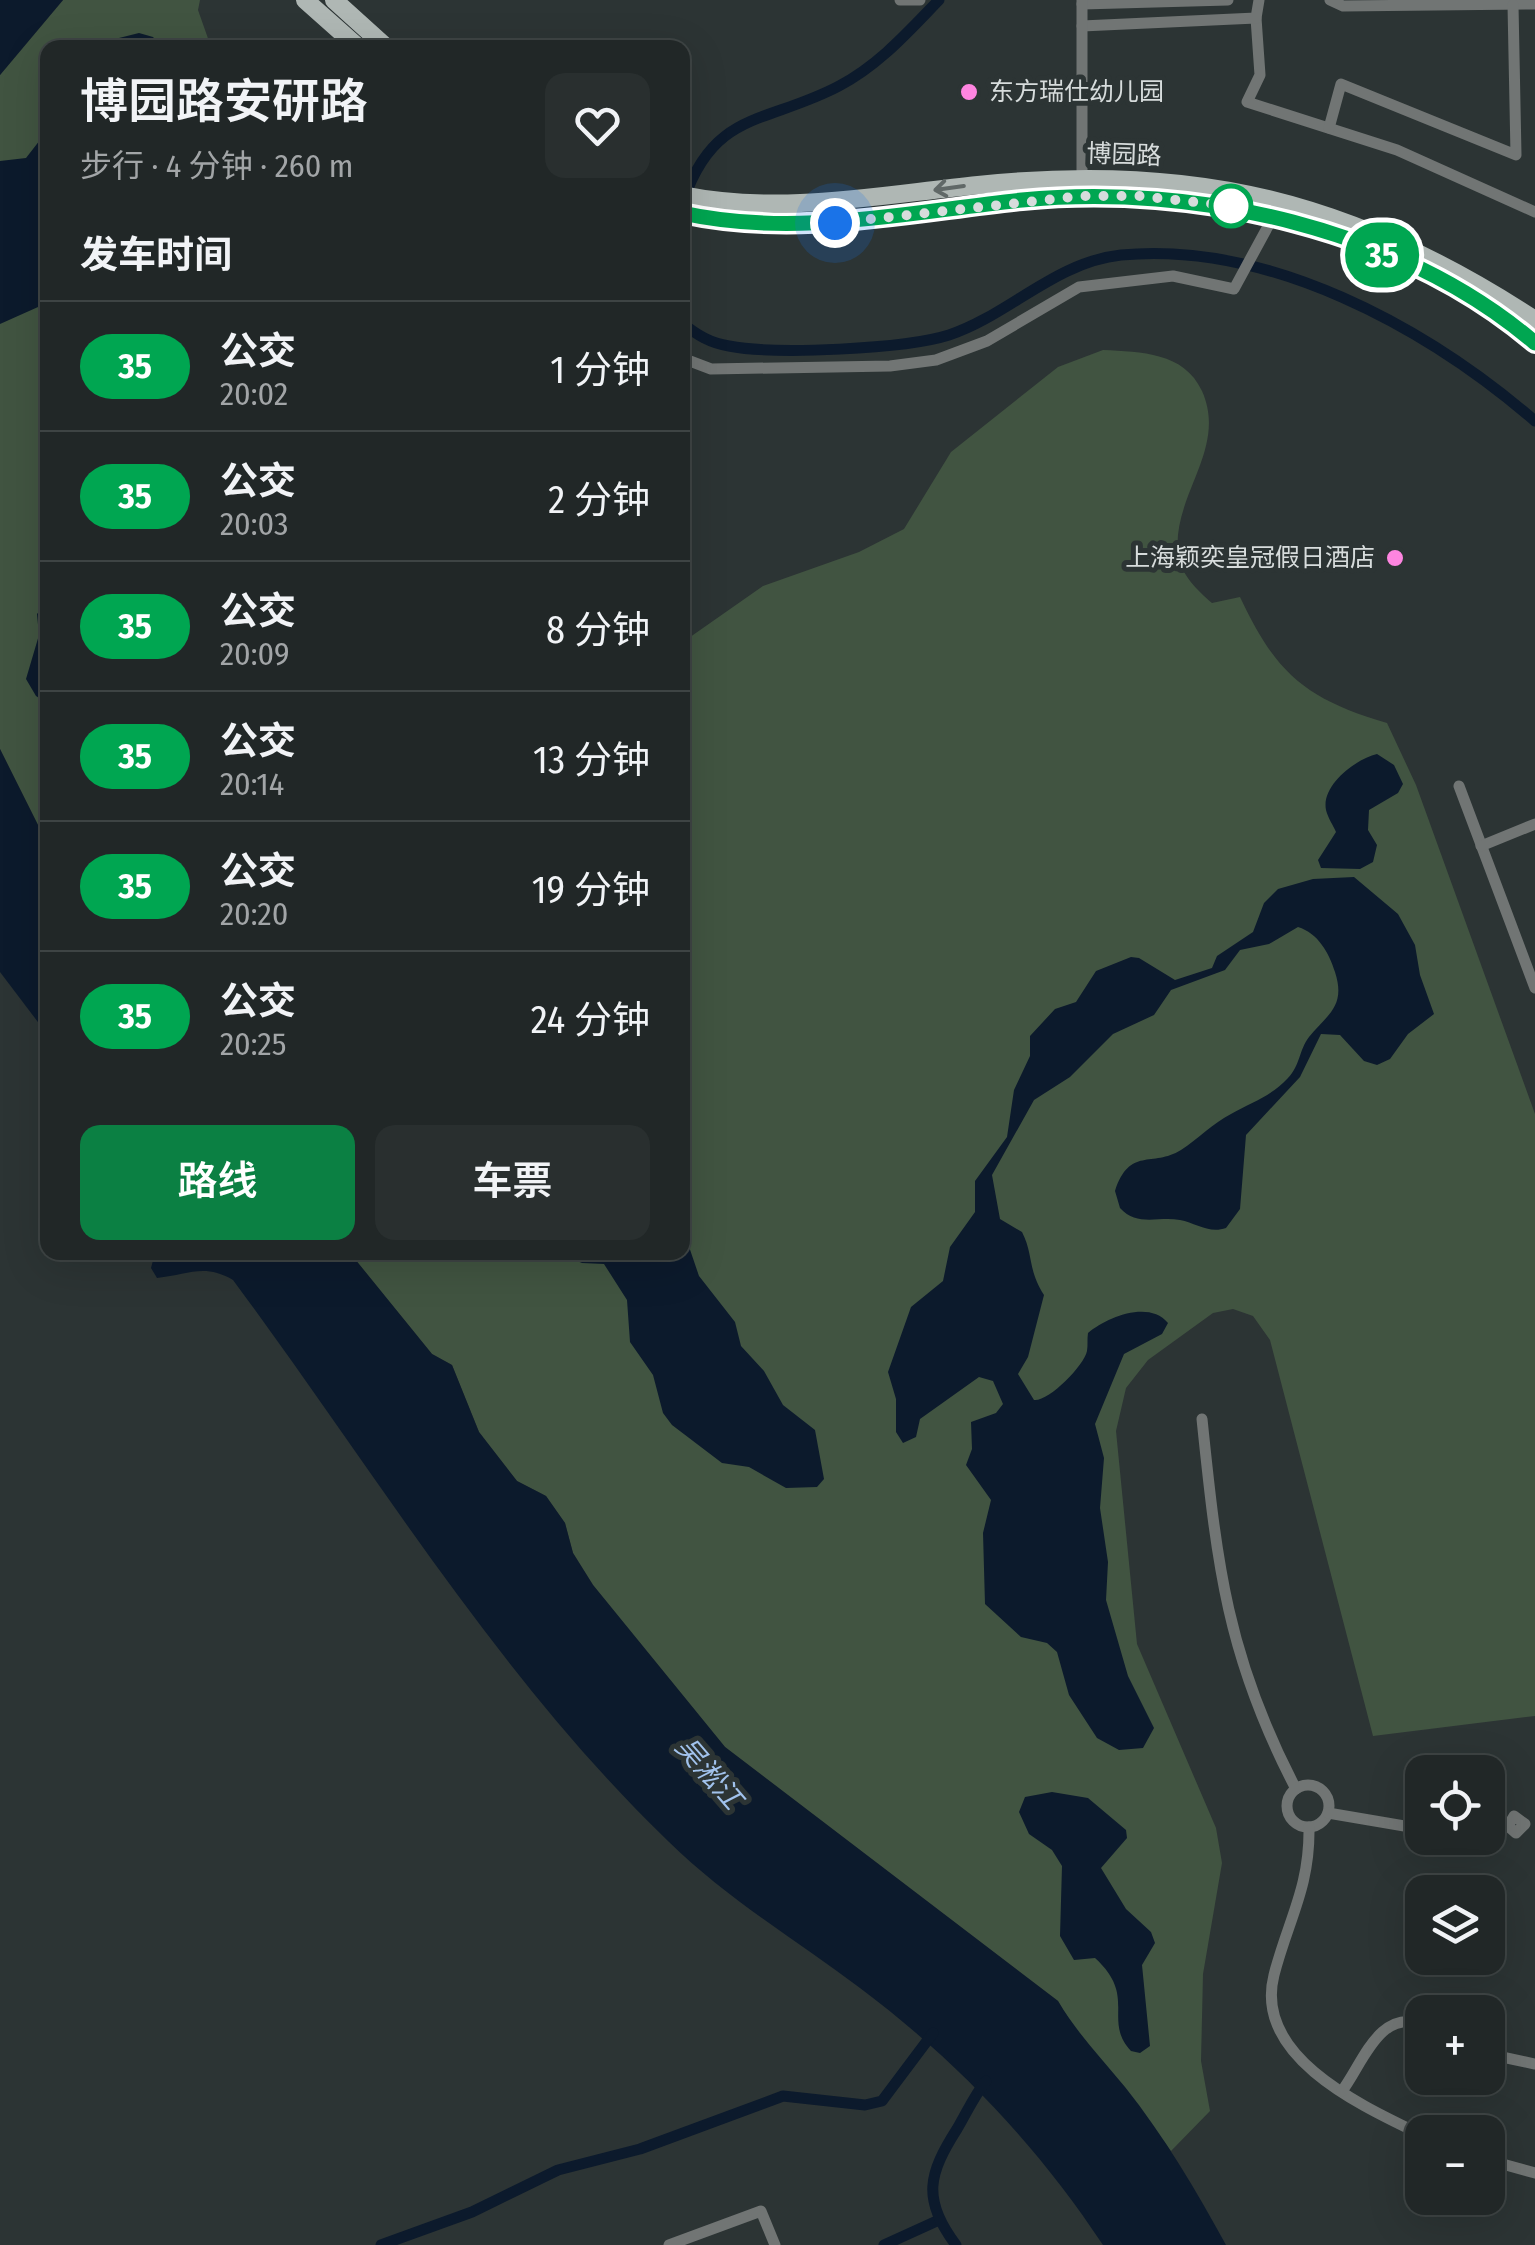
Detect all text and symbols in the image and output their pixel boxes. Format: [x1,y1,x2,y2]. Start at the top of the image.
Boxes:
text: 博园路安研路 [80,73,368,131]
button: heart [545,73,650,178]
place label: 东方瑞仕幼儿园 [989,77,1164,107]
marker: 东方瑞仕幼儿园 [958,81,980,103]
street label: 博园路 [1086,139,1162,171]
text: 步行 · 4 分钟 · 260 m [80,147,353,185]
one-way arrow [934,180,966,198]
unlabelled marker [1210,185,1252,227]
your location [810,198,860,248]
line badge: 35 [1337,222,1427,288]
text: 发车时间 [80,232,232,278]
text: 35 [1365,234,1399,276]
text: 公交 [220,328,296,374]
text: 35 [118,345,152,387]
text: 1 分钟 [550,347,650,393]
text: 20:02 [220,375,288,413]
text: 公交 [220,458,296,504]
text: 35 [118,475,152,517]
text: 2 分钟 [548,477,650,523]
text: 20:03 [220,505,288,543]
place label: 上海颖奕皇冠假日酒店 [1125,543,1375,573]
marker: 上海颖奕皇冠假日酒店 [1384,547,1406,569]
text: 公交 [220,588,296,634]
text: 35 [118,605,152,647]
text: 8 分钟 [546,607,650,653]
text: 20:09 [220,635,290,673]
text: 公交 [220,718,296,764]
text: 35 [118,735,152,777]
text: 13 分钟 [533,737,650,783]
text: 20:14 [220,765,284,803]
text: 公交 [220,848,296,894]
text: 35 [118,865,152,907]
text: 19 分钟 [532,867,650,913]
text: 20:20 [220,895,288,933]
text: 公交 [220,978,296,1024]
text: 35 [118,995,152,1037]
text: 24 分钟 [531,997,650,1043]
text: 20:25 [220,1025,286,1063]
button: 路线 [80,1125,355,1240]
button: 车票 [375,1125,650,1240]
water label: 吴淞江 [669,1730,751,1818]
map controls [1405,1755,1505,2215]
button: locate [1405,1755,1505,1855]
button: layers [1405,1875,1505,1975]
button: + [1405,1995,1505,2095]
button: − [1405,2115,1505,2215]

